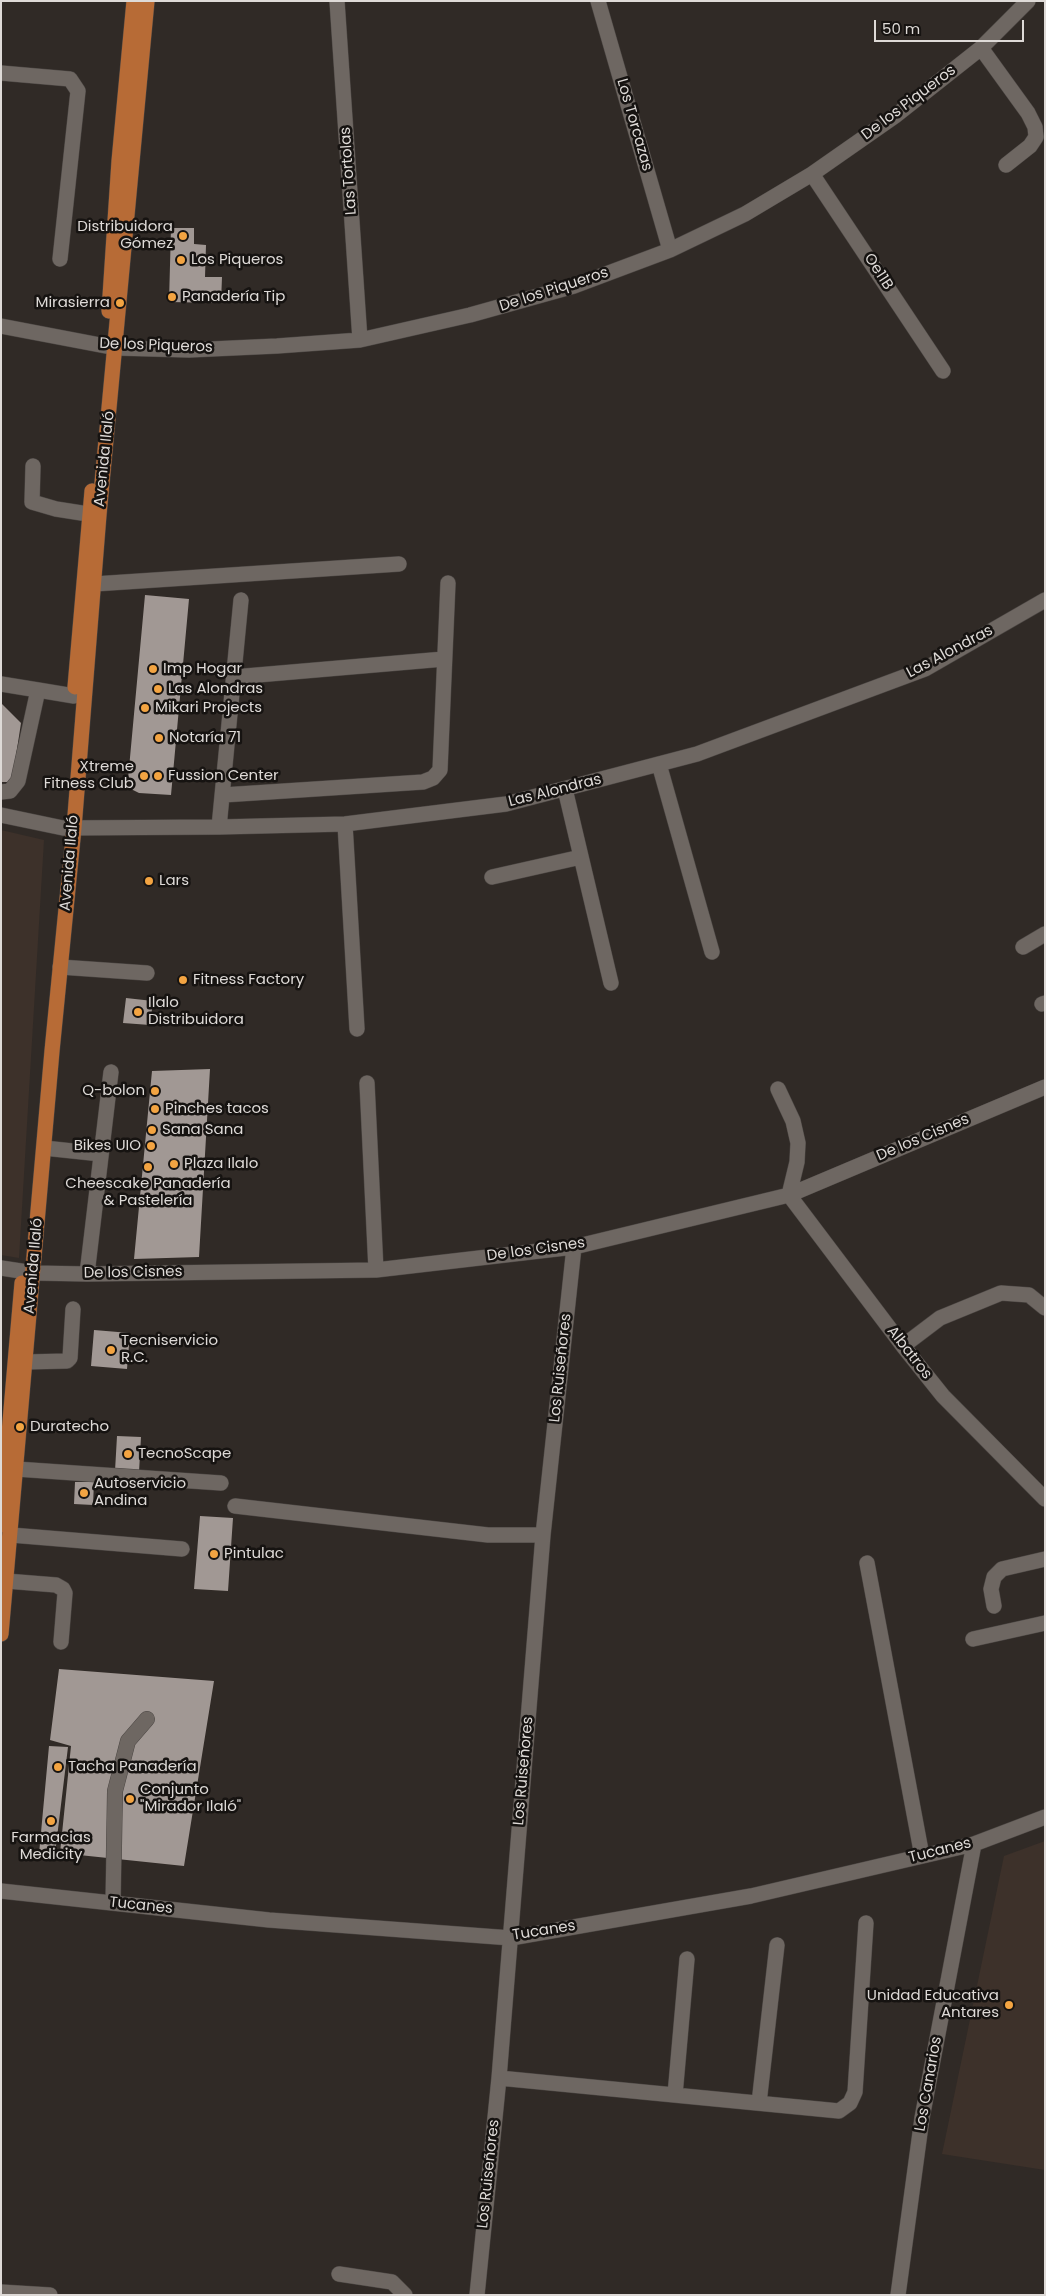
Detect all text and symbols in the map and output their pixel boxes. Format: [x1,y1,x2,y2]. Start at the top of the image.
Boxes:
scale bar [876,10,1026,42]
text: 50 m [882,18,920,39]
street label: De los Piqueros [858,62,960,144]
street label: Los Torcazas [612,77,656,173]
street label: Las Tortolas [337,126,361,216]
place label: Distribuidora Gómez [77,218,173,253]
marker: Distribuidora Gómez [177,230,189,242]
street label: Oe11B [860,250,896,294]
place label: Los Piqueros [191,251,283,269]
marker: Los Piqueros [175,254,187,266]
street label: De los Piqueros [497,264,611,316]
place label: Panadería Tip [182,288,285,306]
marker: Panadería Tip [166,291,178,303]
place label: Mirasierra [36,294,110,312]
marker: Mirasierra [114,297,126,309]
street label: De los Piqueros [99,335,213,357]
street label: Avenida Ilaló [91,410,119,508]
street label: Las Alondras [904,622,996,682]
place label: Imp Hogar [163,660,242,678]
marker: Imp Hogar [147,663,159,675]
place label: Las Alondras [168,680,263,698]
marker: Las Alondras [152,683,164,695]
place label: Mikari Projects [155,699,262,717]
marker: Mikari Projects [139,702,151,714]
place label: Notaría 71 [169,729,241,747]
marker: Notaría 71 [153,732,165,744]
place label: Xtreme Fitness Club [44,758,134,793]
place label: Fussion Center [168,767,279,785]
marker: Xtreme Fitness Club [138,770,150,782]
marker: Fussion Center [152,770,164,782]
street label: Las Alondras [507,771,603,811]
street label: Avenida Ilaló [57,814,83,912]
place label: Lars [159,872,189,890]
marker: Lars [143,875,155,887]
place label: Fitness Factory [193,971,304,989]
marker: Fitness Factory [177,974,189,986]
place label: Ilalo Distribuidora [148,994,244,1029]
marker: Ilalo Distribuidora [132,1006,144,1018]
place label: Q-bolon [82,1082,145,1100]
marker: Q-bolon [149,1085,161,1097]
place label: Pinches tacos [165,1100,269,1118]
marker: Pinches tacos [149,1103,161,1115]
street label: De los Cisnes [874,1110,972,1166]
place label: Sana Sana [162,1121,243,1139]
marker: Sana Sana [146,1124,158,1136]
place label: Bikes UIO [74,1137,141,1155]
marker: Bikes UIO [145,1140,157,1152]
place label: Plaza Ilalo [184,1155,258,1173]
marker: Plaza Ilalo [168,1158,180,1170]
marker: Cheescake Panadería & Pastelería [142,1161,154,1173]
place label: Cheescake Panadería & Pastelería [65,1175,231,1210]
street label: Avenida Ilaló [21,1217,47,1315]
street label: De los Cisnes [486,1234,586,1266]
street label: De los Cisnes [83,1263,183,1283]
street label: Los Ruiseñores [546,1313,576,1423]
street label: Albatros [883,1323,935,1383]
place label: Tecniservicio R.C. [121,1332,218,1367]
marker: Tecniservicio R.C. [105,1344,117,1356]
place label: Duratecho [30,1418,109,1436]
marker: Duratecho [14,1421,26,1433]
place label: TecnoScape [138,1445,231,1463]
marker: TecnoScape [122,1448,134,1460]
place label: Autoservicio Andina [94,1475,186,1510]
marker: Autoservicio Andina [78,1487,90,1499]
place label: Pintulac [224,1545,284,1563]
marker: Pintulac [208,1548,220,1560]
street label: Los Ruiseñores [510,1716,538,1826]
place label: Tacha Panadería [68,1758,197,1776]
marker: Tacha Panadería [52,1761,64,1773]
place label: Conjunto "Mirador Ilaló" [140,1781,241,1816]
marker: Conjunto "Mirador Ilaló" [124,1793,136,1805]
marker: Farmacias Medicity [45,1815,57,1827]
place label: Farmacias Medicity [11,1829,91,1864]
street label: Tucanes [907,1835,973,1867]
street label: Tucanes [108,1894,174,1918]
street label: Tucanes [511,1917,577,1945]
place label: Unidad Educativa Antares [867,1987,999,2022]
marker: Unidad Educativa Antares [1003,1999,1015,2011]
street label: Los Canarios [912,2035,946,2133]
street label: Los Ruiseñores [474,2119,504,2229]

